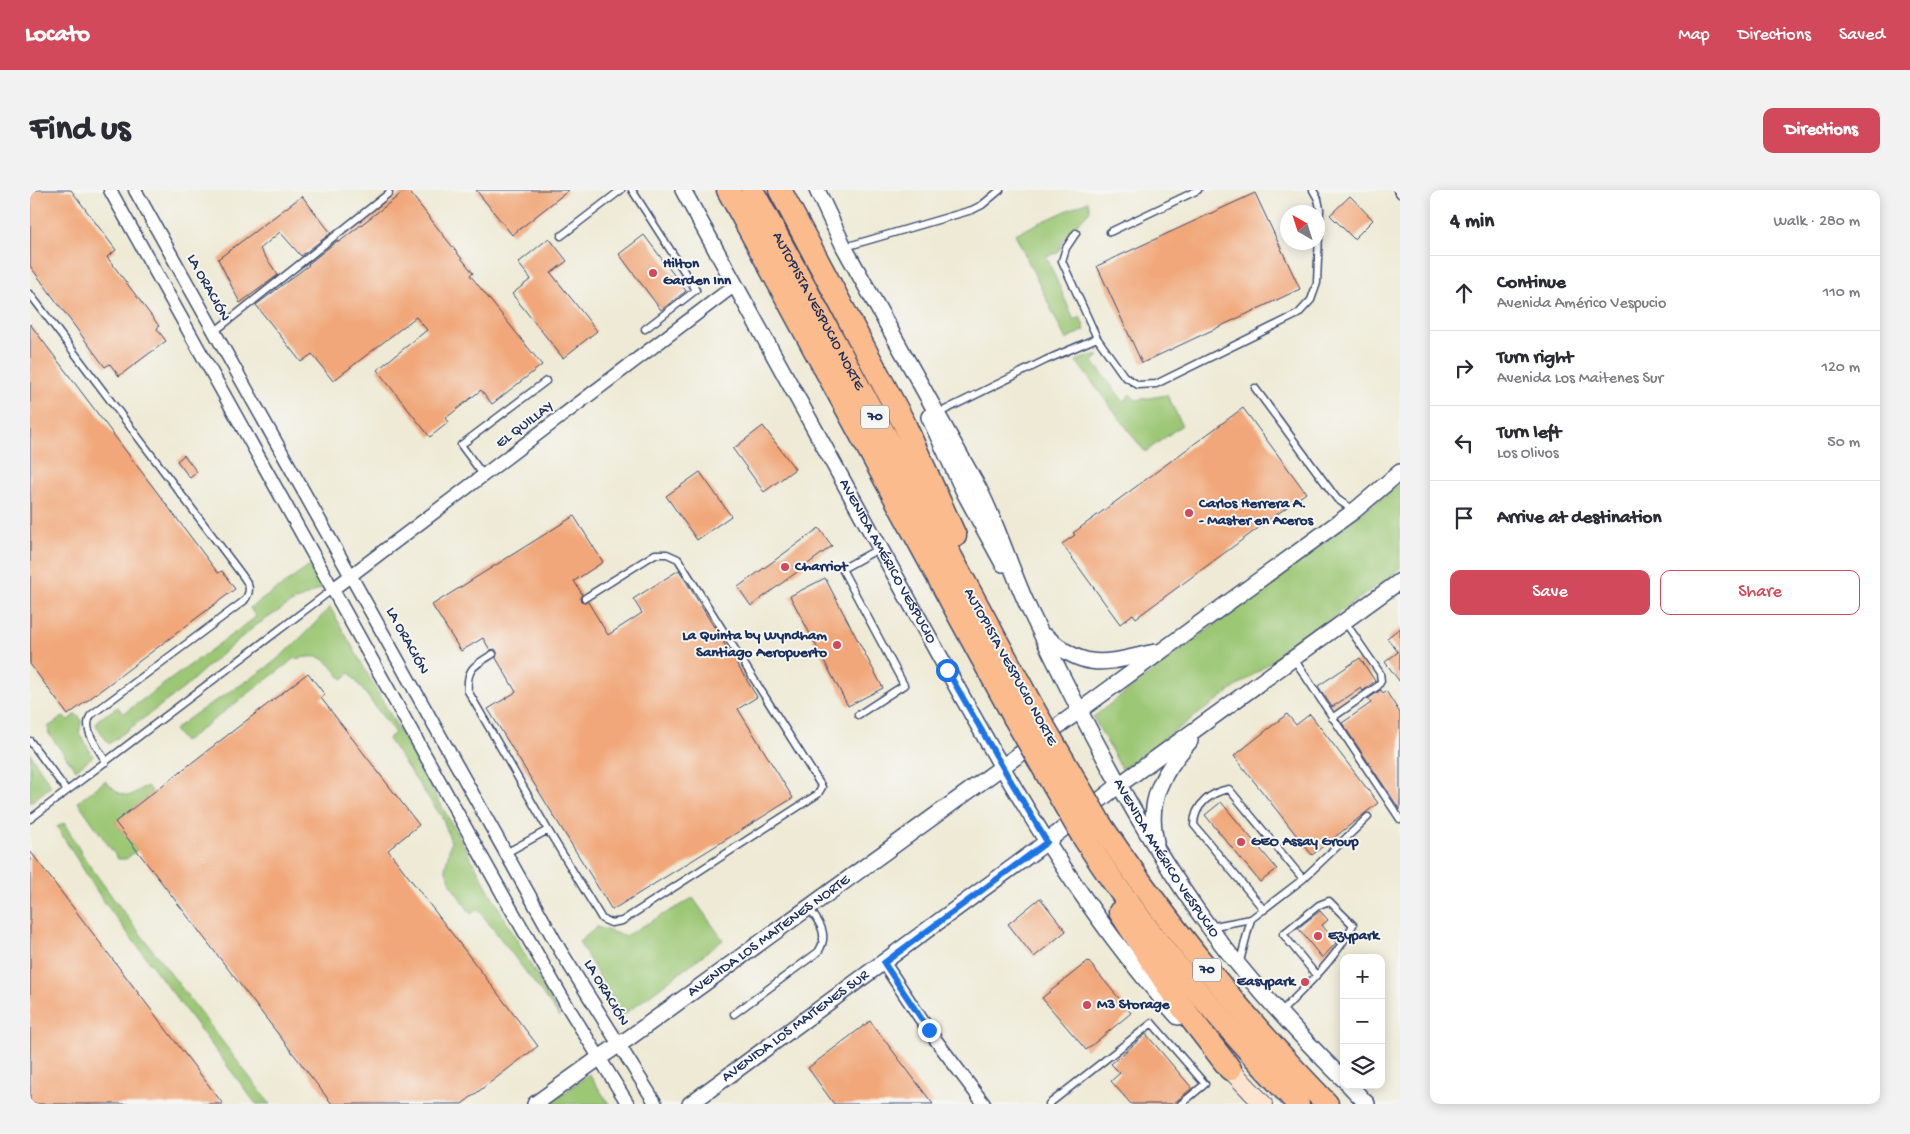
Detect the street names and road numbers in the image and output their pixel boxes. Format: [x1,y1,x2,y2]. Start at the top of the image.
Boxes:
street label: AUTOPISTA VESPUCIO NORTE [768,229,868,394]
street label: LA ORACIÓN [182,251,234,325]
street label: EL QUILLAY [493,397,557,453]
road number: 70 [861,406,889,428]
street label: AVENIDA AMÉRICO VESPUCIO [835,476,940,647]
street label: AUTOPISTA VESPUCIO NORTE [959,585,1061,749]
street label: LA ORACIÓN [381,604,433,678]
street label: AVENIDA AMÉRICO VESPUCIO [1109,776,1223,942]
street label: AVENIDA LOS MAITENES NORTE [684,871,854,1001]
street label: LA ORACIÓN [579,957,633,1030]
road number: 70 [1193,958,1221,982]
street label: AVENIDA LOS MAITENES SUR [718,966,874,1087]

